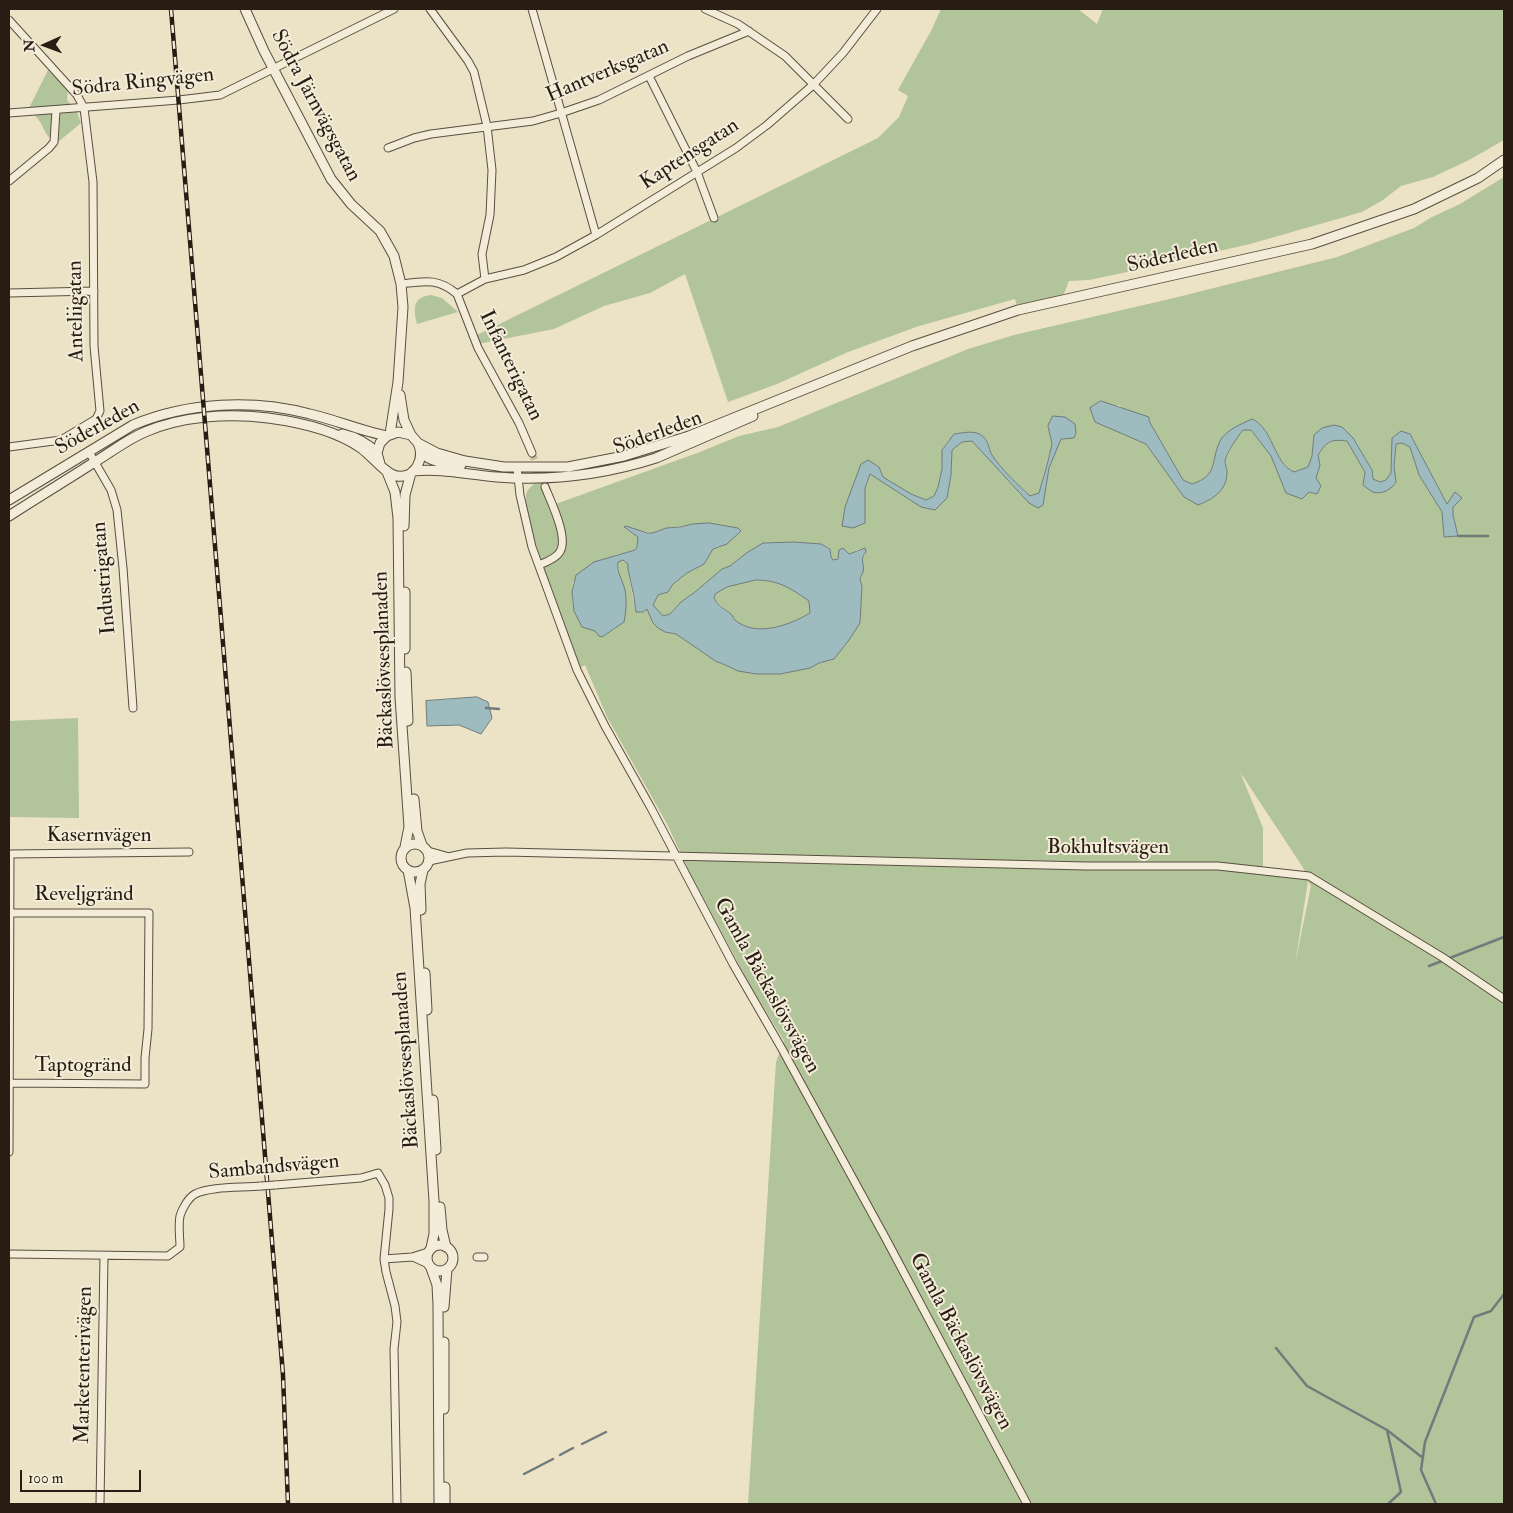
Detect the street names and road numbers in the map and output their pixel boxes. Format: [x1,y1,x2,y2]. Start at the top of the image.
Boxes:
street label: Södra Järnvägsgatan [264,26,366,186]
street label: Hantverksgatan [543,35,673,109]
street label: Södra Ringvägen [71,63,215,103]
street label: Kaptensgatan [636,114,744,196]
street label: Söderleden [1125,234,1221,280]
street label: Anteliigatan [64,260,90,362]
street label: Infanterigatan [472,307,548,425]
street label: Söderleden [51,395,145,461]
street label: Söderleden [610,406,706,462]
street label: Industrigatan [88,521,122,635]
street label: Bäckaslövsesplanaden [369,571,401,749]
street label: Kasernvägen [46,823,152,849]
street label: Bokhultsvägen [1047,835,1169,861]
street label: Reveljgränd [34,882,134,908]
street label: Gamla Bäckaslövsvägen [707,894,825,1078]
street label: Bäckaslövsesplanaden [388,970,426,1150]
street label: Taptogränd [34,1053,132,1079]
street label: Sambandsvägen [208,1150,340,1186]
street label: Gamla Bäckaslövsvägen [903,1249,1017,1435]
street label: Marketenterivägen [71,1286,99,1444]

